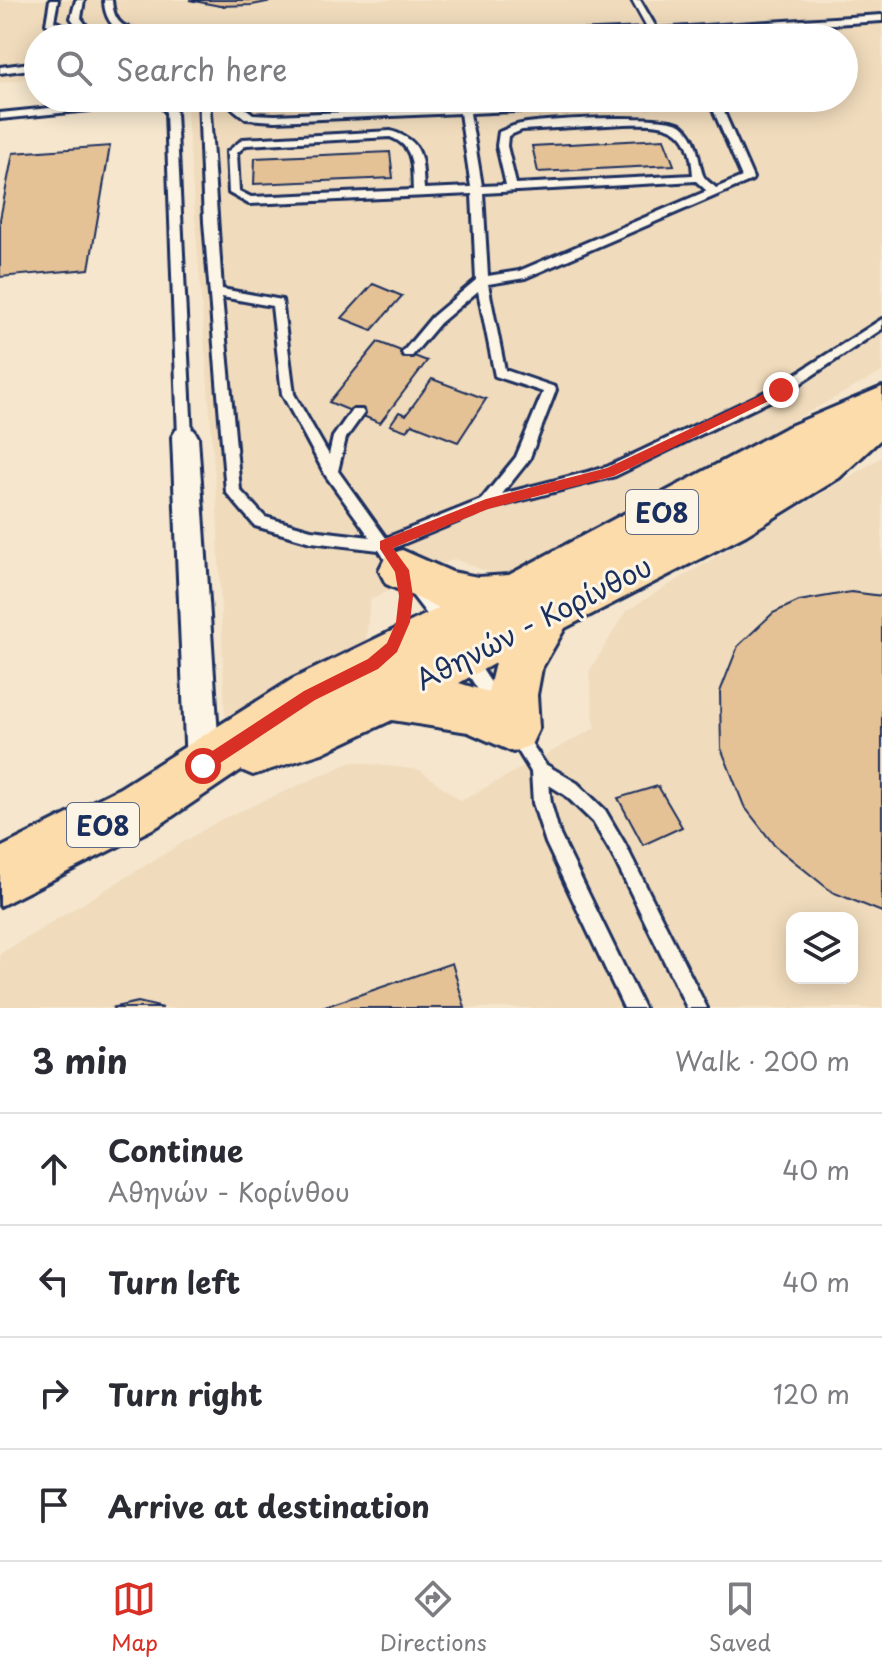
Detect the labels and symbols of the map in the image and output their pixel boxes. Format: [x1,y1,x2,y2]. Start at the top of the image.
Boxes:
route end [763,372,799,408]
road number: ΕΟ8 [626,490,698,534]
street label: Αθηνών - Κορίνθου [407,544,659,700]
route start [185,748,221,784]
road number: ΕΟ8 [67,803,139,847]

